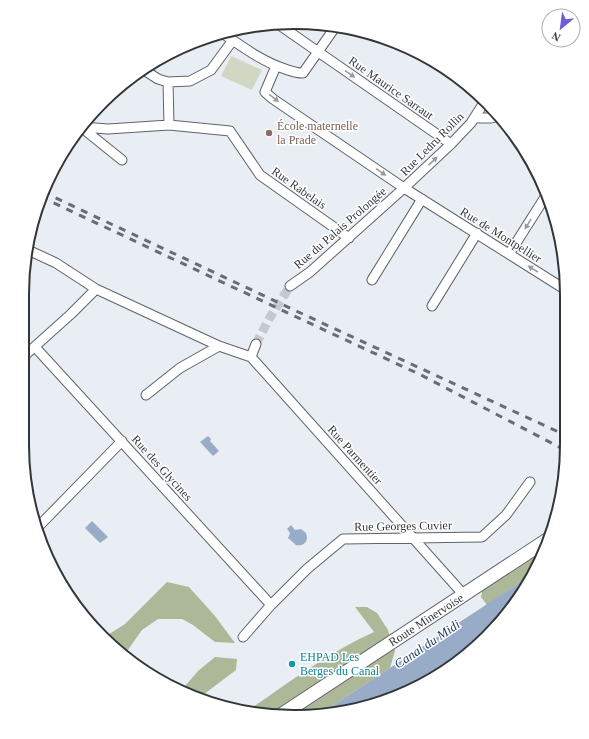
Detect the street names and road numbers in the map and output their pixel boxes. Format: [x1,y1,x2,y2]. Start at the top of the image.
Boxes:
street label: Rue Maurice Sarraut [346,54,436,123]
street label: Rue Ledru Rollin [397,109,467,179]
street label: Rue Rabelais [269,164,329,212]
street label: Rue du Palais Prolongée [291,184,389,272]
street label: Rue de Montpellier [458,204,544,266]
street label: Rue Parmentier [325,422,385,488]
street label: Rue des Glycines [129,432,196,504]
street label: Rue Georges Cuvier [354,518,452,534]
street label: Route Minervoise [386,591,466,649]

